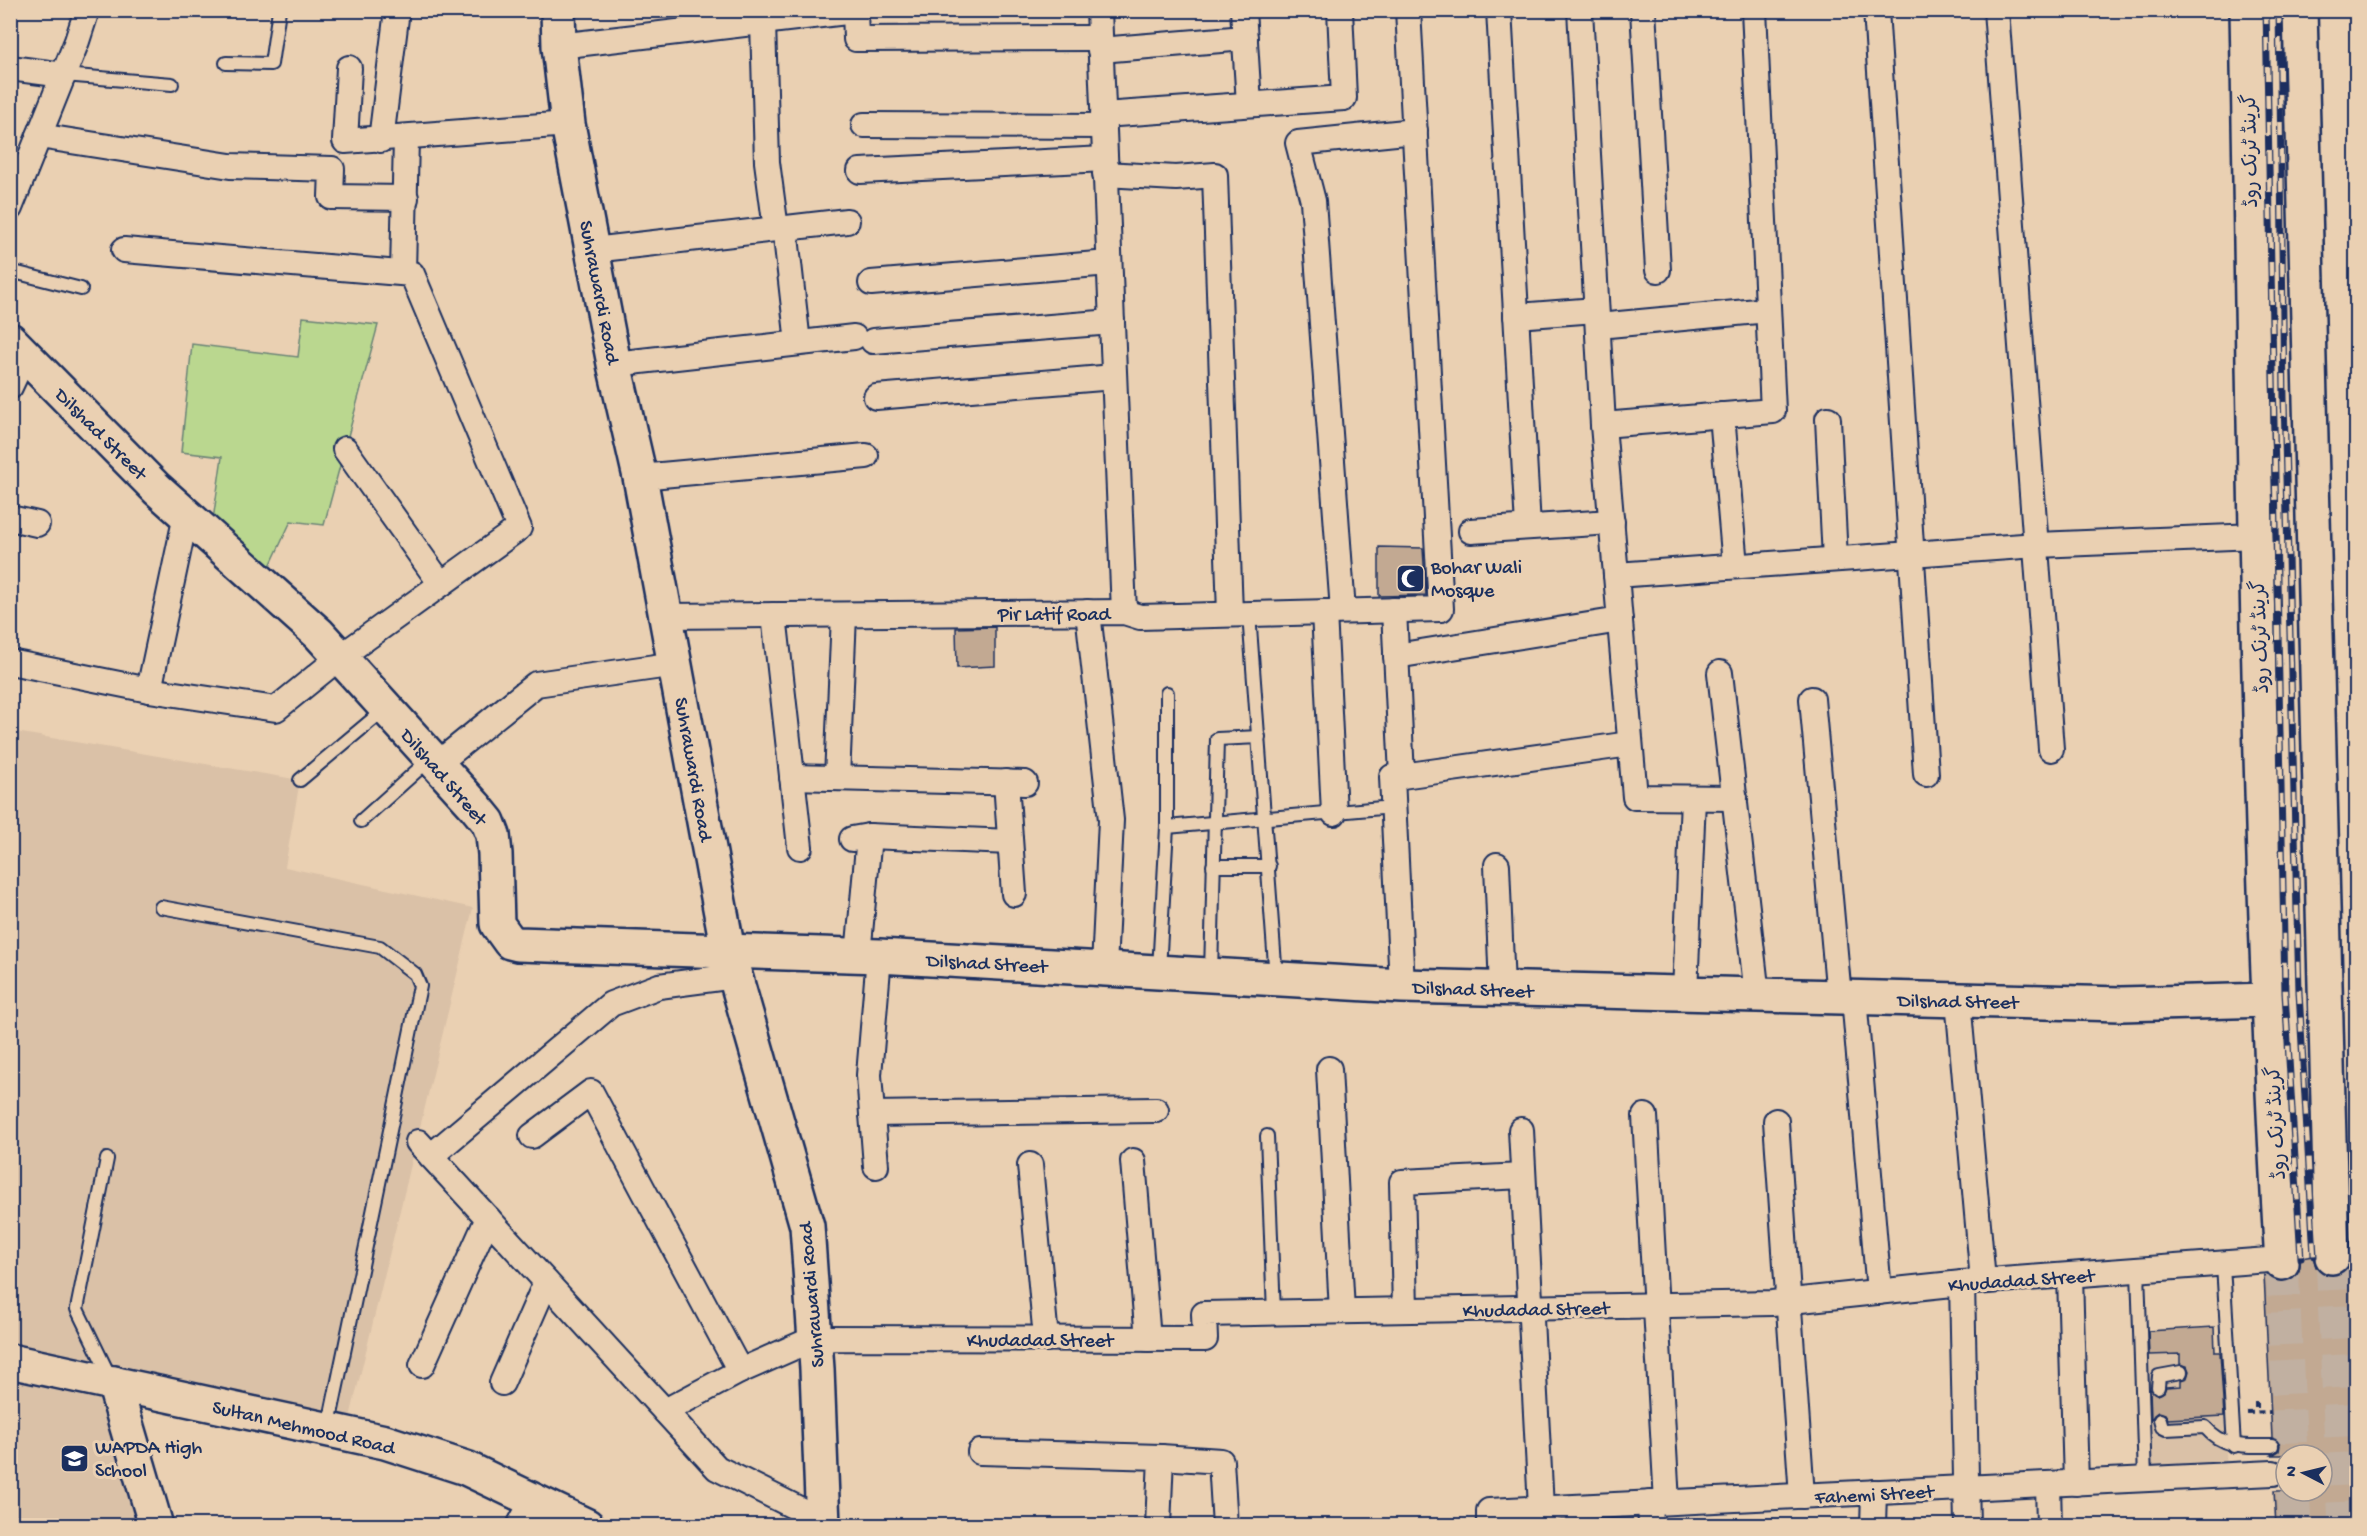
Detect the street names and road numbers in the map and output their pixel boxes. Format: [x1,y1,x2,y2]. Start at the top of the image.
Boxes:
street label: گرینڈ ٹرنک روڈ [2237,94,2265,208]
street label: Suhrawardi Road [572,219,623,369]
street label: Dilshad Street [47,383,152,488]
street label: گرینڈ ٹرنک روڈ [2246,580,2276,694]
street label: Pir Latif Road [997,605,1113,628]
street label: Suhrawardi Road [668,696,716,846]
street label: Dilshad Street [393,724,492,833]
street label: Dilshad Street [924,951,1050,980]
street label: Dilshad Street [1410,978,1535,1005]
street label: Dilshad Street [1895,991,2020,1016]
street label: گرینڈ ٹرنک روڈ [2261,1065,2293,1180]
street label: Suhrawardi Road [795,1219,831,1368]
street label: Khudadad Street [1947,1266,2097,1299]
street label: Khudadad Street [1463,1299,1611,1324]
street label: Khudadad Street [967,1331,1115,1354]
street label: Sultan Mehmood Road [210,1397,399,1462]
street label: Fahemi Street [1813,1482,1936,1511]

